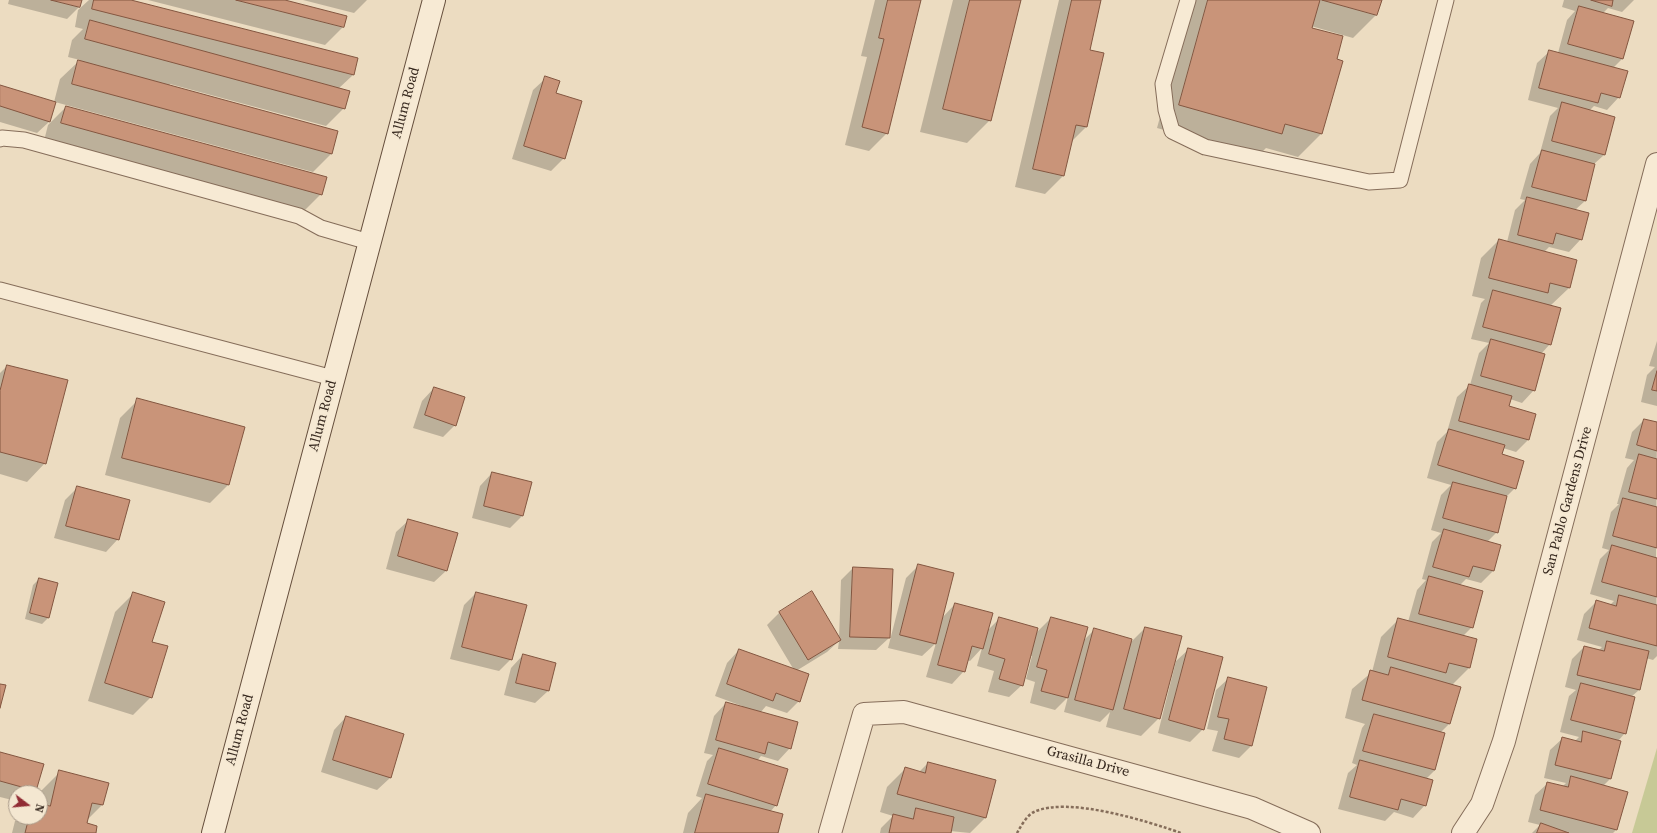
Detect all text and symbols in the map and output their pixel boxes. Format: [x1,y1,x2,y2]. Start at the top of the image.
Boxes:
street label: Allum Road [388,65,424,141]
street label: Allum Road [305,378,341,454]
street label: San Pablo Gardens Drive [1540,425,1596,577]
street label: Allum Road [222,692,258,768]
street label: Grasilla Drive [1045,743,1131,781]
north arrow [8,785,48,825]
text: N [31,802,47,814]

